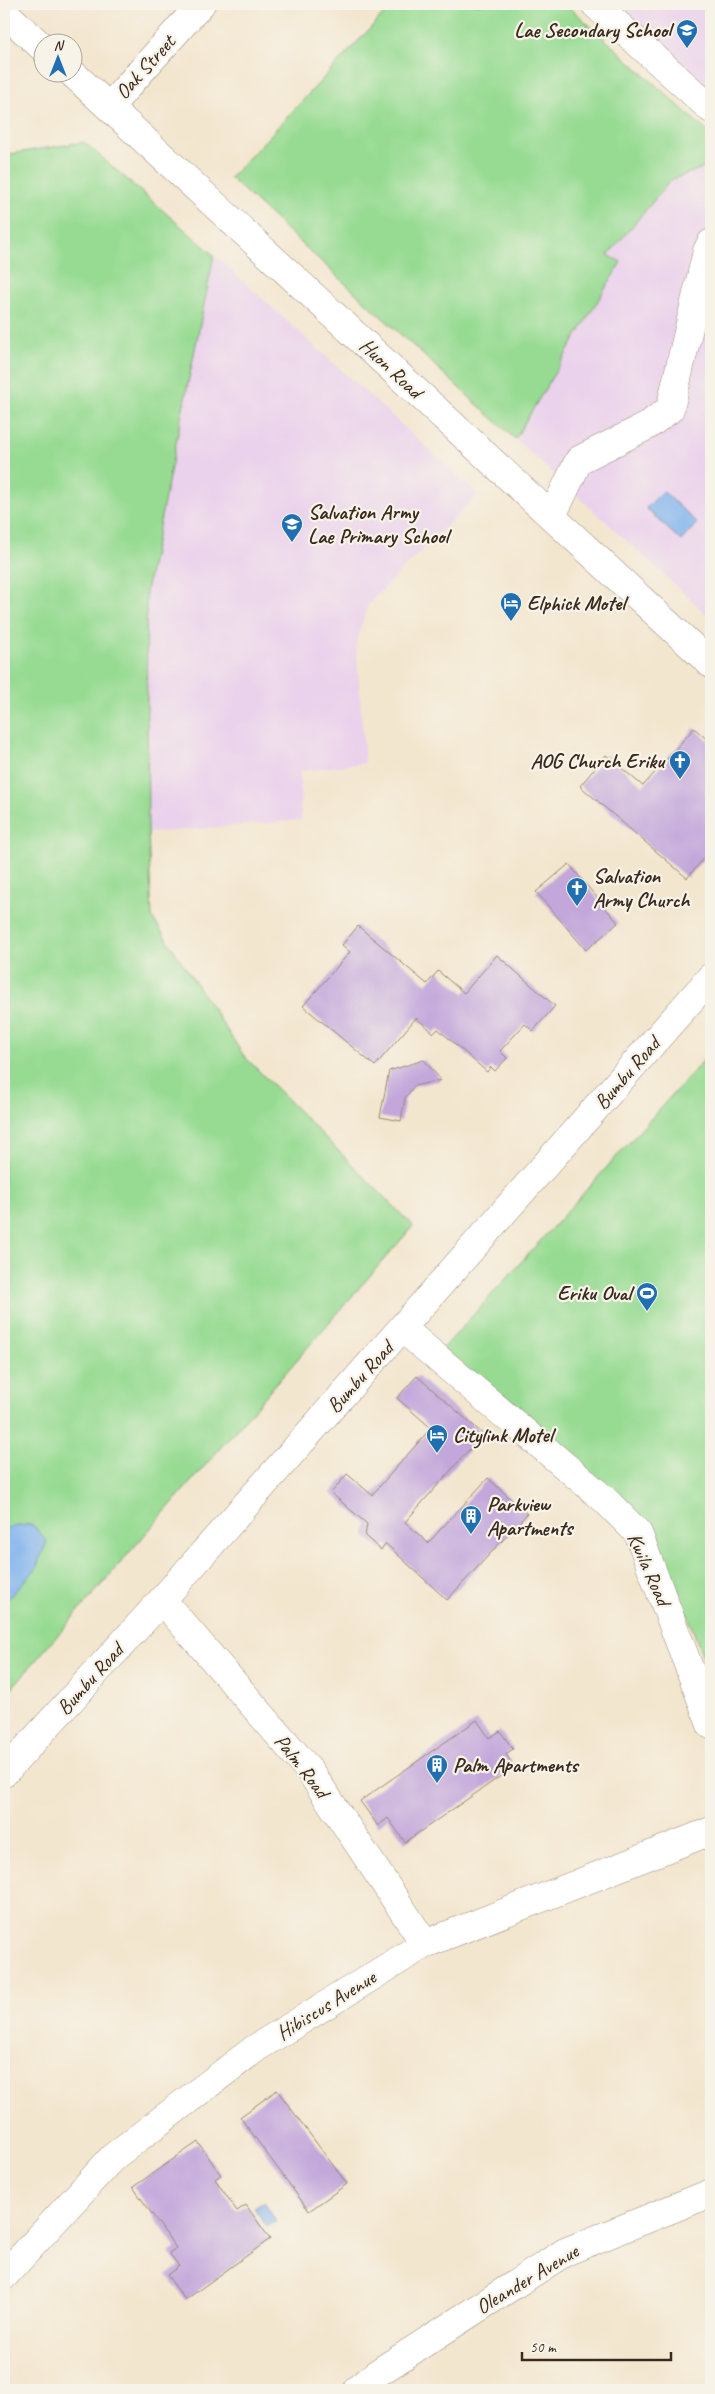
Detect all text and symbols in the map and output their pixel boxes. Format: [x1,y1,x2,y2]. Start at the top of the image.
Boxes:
place label: Lae Secondary School [514,17,675,44]
school or university icon: Lae Secondary School [675,18,699,49]
street label: Oak Street [109,28,182,105]
north arrow [32,32,82,82]
text: N [54,37,65,54]
street label: Huon Road [354,332,431,406]
place label: Salvation Army Lae Primary School [308,499,452,549]
school or university icon: Salvation Army Lae Primary School [280,512,304,543]
place label: Elphick Motel [527,590,629,616]
hotel icon: Elphick Motel [499,591,523,622]
place label: AOG Church Eriku [531,748,666,774]
church icon: AOG Church Eriku [668,749,692,780]
place label: Salvation Army Church [593,863,690,913]
church icon: Salvation Army Church [565,876,589,907]
street label: Bumbu Road [588,1029,667,1115]
place label: Eriku Oval [557,1280,635,1306]
sports icon: Eriku Oval [635,1281,659,1312]
street label: Bumbu Road [321,1334,401,1418]
place label: Citylink Motel [453,1422,557,1449]
hotel icon: Citylink Motel [425,1423,449,1454]
place label: Parkview Apartments [487,1491,575,1541]
building icon: Parkview Apartments [459,1504,483,1535]
street label: Kwila Road [621,1529,678,1612]
street label: Bumbu Road [51,1636,131,1720]
street label: Palm Road [269,1729,337,1805]
place label: Palm Apartments [453,1752,580,1778]
building icon: Palm Apartments [425,1753,449,1784]
street label: Hibiscus Avenue [271,1964,382,2046]
street label: Oleander Avenue [471,2238,584,2320]
scale bar [522,2329,671,2361]
text: 50 m [530,2338,557,2357]

